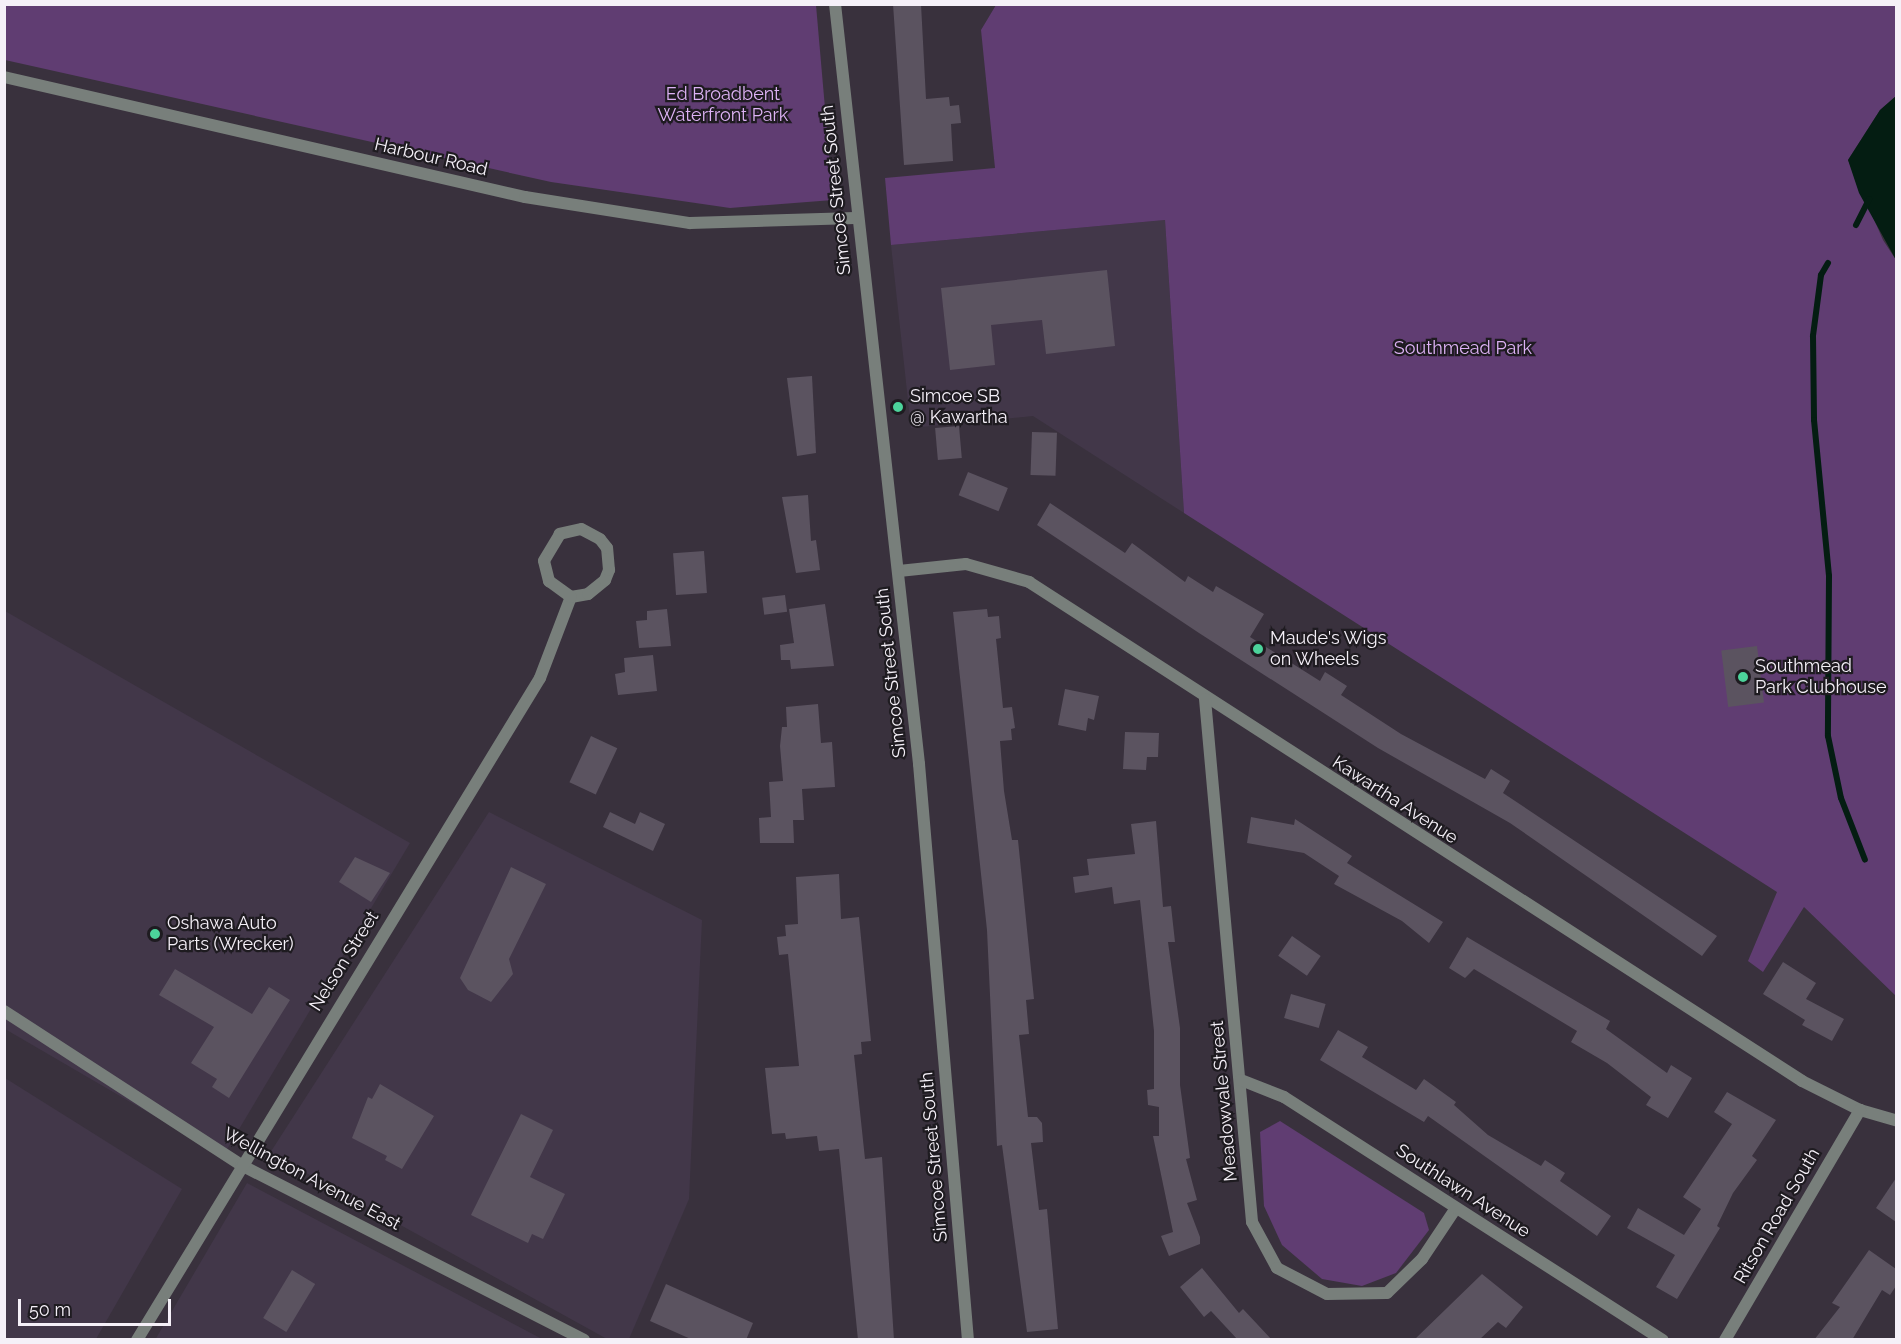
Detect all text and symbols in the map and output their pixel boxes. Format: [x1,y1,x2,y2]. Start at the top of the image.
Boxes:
park label: Ed Broadbent Waterfront Park [658,84,788,127]
street label: Simcoe Street South [816,104,856,276]
street label: Harbour Road [372,133,490,181]
park label: Southmead Park [1394,337,1532,359]
place label: Simcoe SB @ Kawartha [910,386,1008,428]
marker: Simcoe SB @ Kawartha [891,400,905,414]
street label: Simcoe Street South [871,587,911,759]
place label: Maude's Wigs on Wheels [1270,628,1387,670]
marker: Maude's Wigs on Wheels [1251,642,1265,656]
place label: Southmead Park Clubhouse [1755,656,1887,698]
marker: Southmead Park Clubhouse [1736,670,1750,684]
street label: Kawartha Avenue [1328,751,1462,849]
street label: Nelson Street [305,907,383,1015]
place label: Oshawa Auto Parts (Wrecker) [167,913,294,956]
marker: Oshawa Auto Parts (Wrecker) [148,927,162,941]
street label: Meadowvale Street [1206,1020,1242,1182]
street label: Simcoe Street South [916,1071,952,1243]
street label: Wellington Avenue East [219,1123,405,1235]
street label: Southlawn Avenue [1392,1139,1534,1243]
street label: Ritson Road South [1729,1144,1825,1288]
scale bar [21,1287,174,1325]
text: 50 m [29,1299,71,1320]

